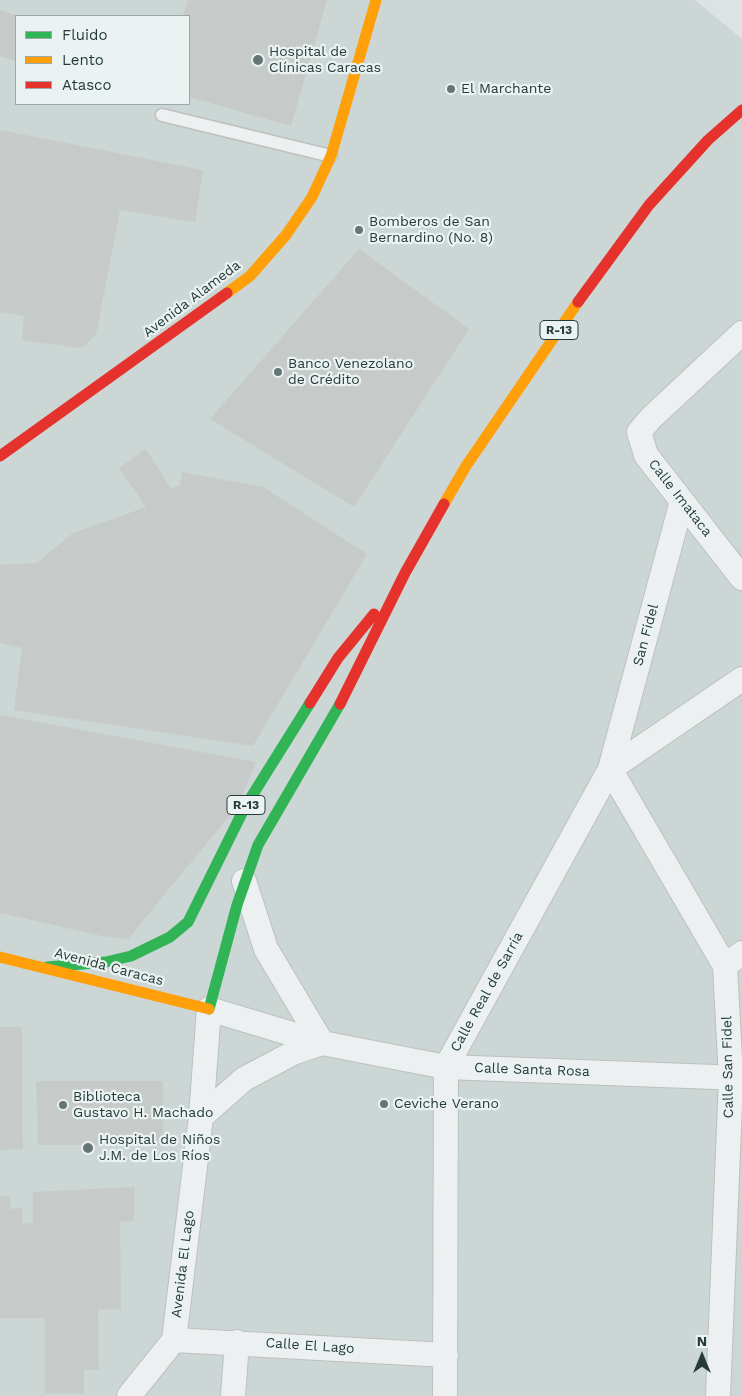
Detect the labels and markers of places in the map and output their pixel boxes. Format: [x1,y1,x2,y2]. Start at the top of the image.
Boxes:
place label: Hospital de Clínicas Caracas [269,44,381,76]
marker: Hospital de Clínicas Caracas [251,53,265,67]
place label: El Marchante [461,81,551,97]
marker: El Marchante [445,83,457,95]
place label: Bomberos de San Bernardino (No. 8) [369,214,493,246]
marker: Bomberos de San Bernardino (No. 8) [353,224,365,236]
place label: Banco Venezolano de Crédito [288,356,413,388]
marker: Banco Venezolano de Crédito [272,366,284,378]
place label: Biblioteca Gustavo H. Machado [73,1089,213,1122]
place label: Ceviche Verano [394,1096,499,1112]
marker: Ceviche Verano [378,1098,390,1110]
marker: Biblioteca Gustavo H. Machado [57,1099,69,1111]
place label: Hospital de Niños J.M. de Los Ríos [99,1132,220,1164]
marker: Hospital de Niños J.M. de Los Ríos [81,1141,95,1155]

